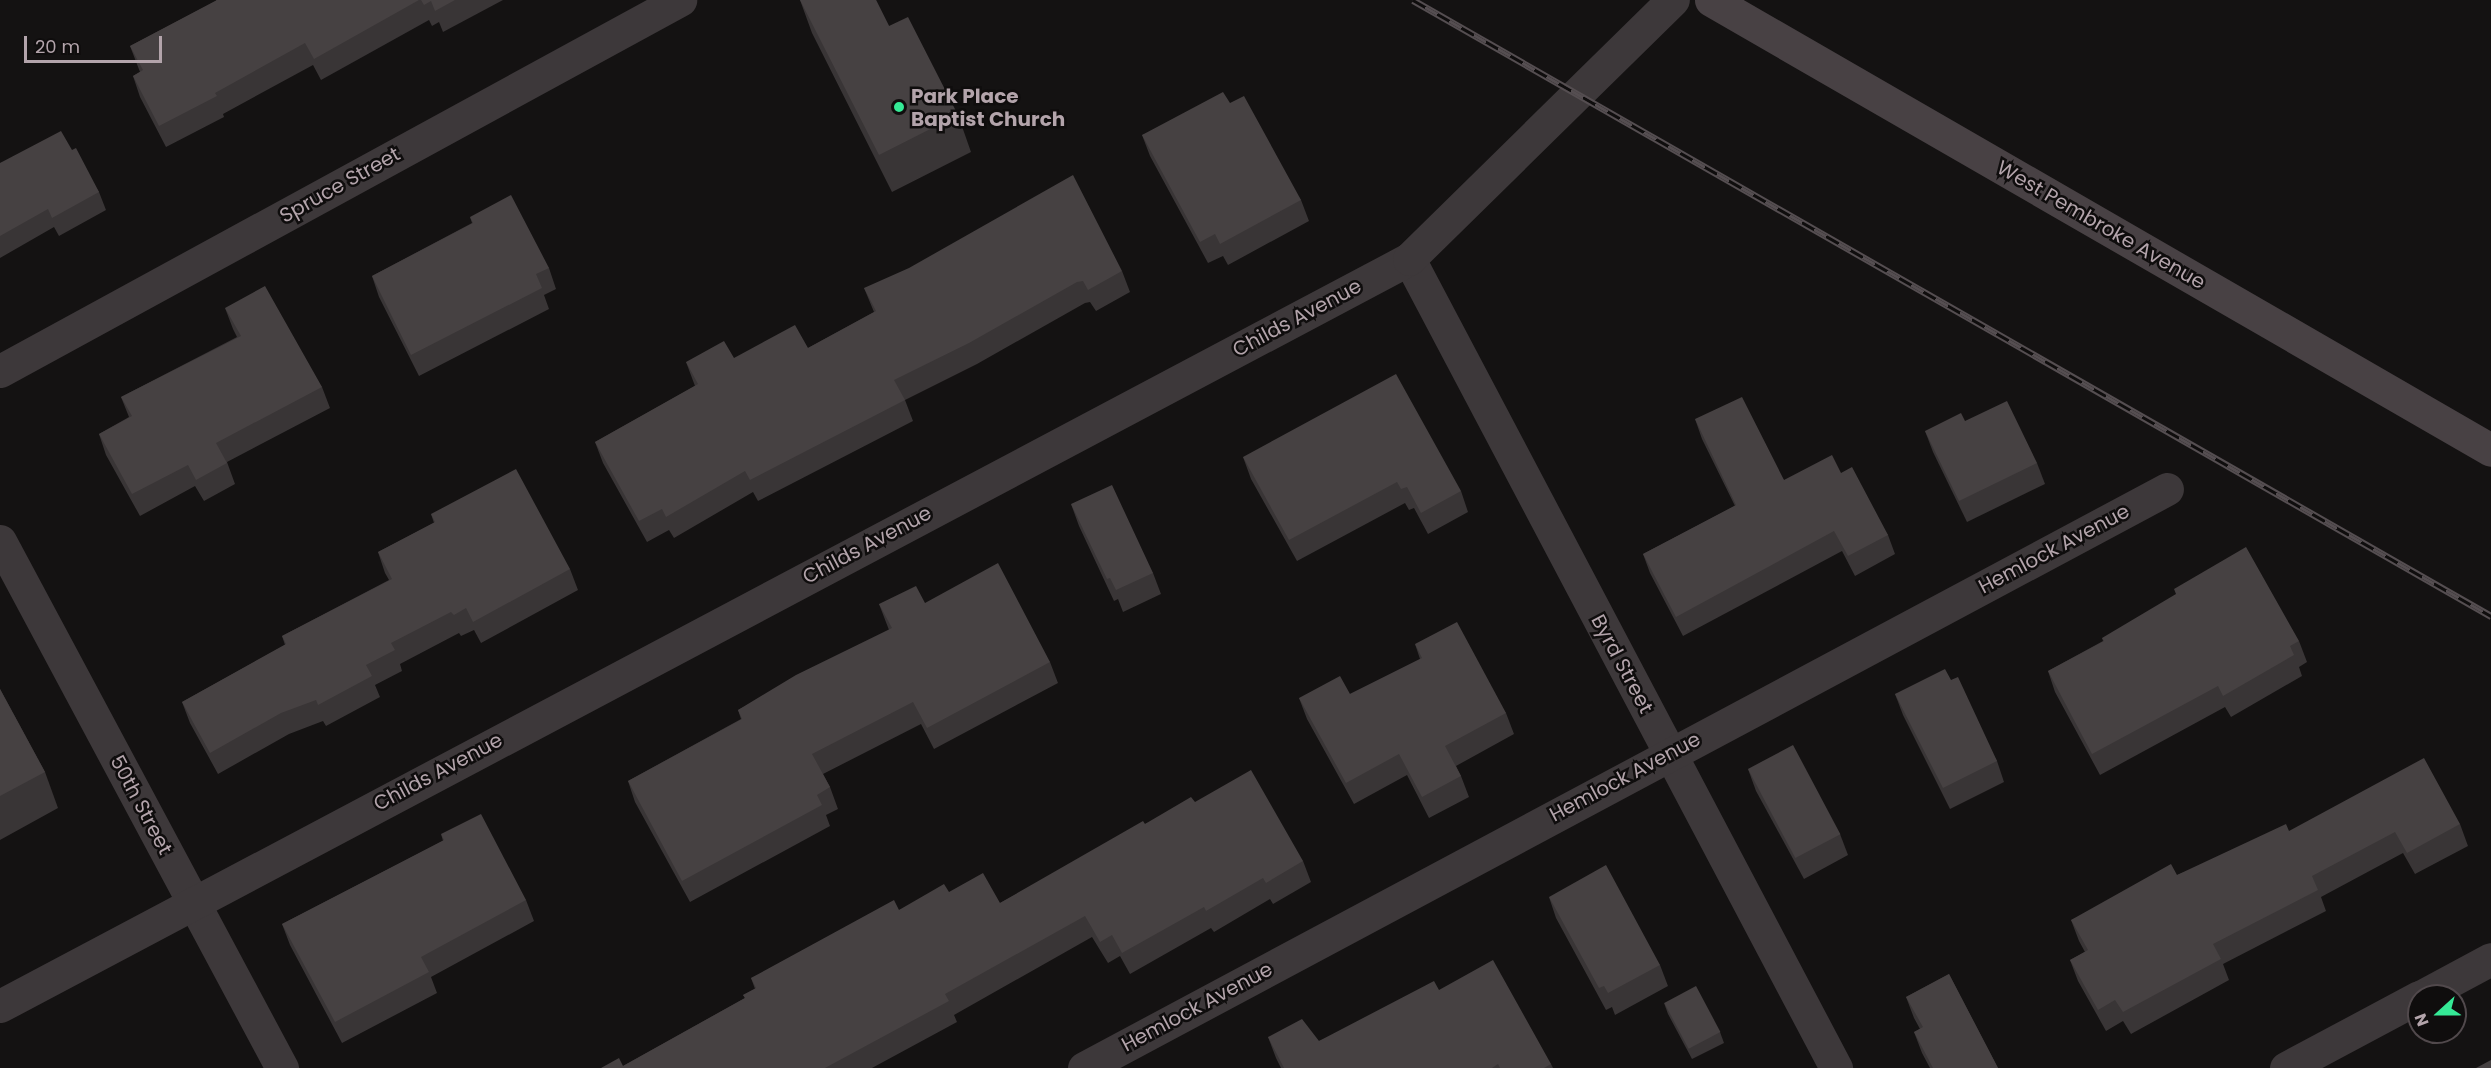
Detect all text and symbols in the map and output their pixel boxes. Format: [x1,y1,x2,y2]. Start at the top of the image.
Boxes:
scale bar [27,24,165,62]
text: 20 m [35,34,80,59]
place label: Park Place Baptist Church [911,84,1065,131]
marker: Park Place Baptist Church [892,100,906,114]
street label: Spruce Street [276,142,404,228]
street label: West Pembroke Avenue [1993,155,2209,295]
street label: Childs Avenue [1228,274,1366,362]
street label: Hemlock Avenue [1974,499,2134,599]
street label: Childs Avenue [798,501,936,589]
street label: Byrd Street [1586,611,1658,717]
street label: Hemlock Avenue [1545,727,1705,827]
street label: Childs Avenue [369,728,507,816]
street label: 50th Street [105,751,177,859]
street label: Hemlock Avenue [1117,957,1277,1057]
north arrow [2407,984,2467,1044]
text: N [2409,1010,2434,1030]

